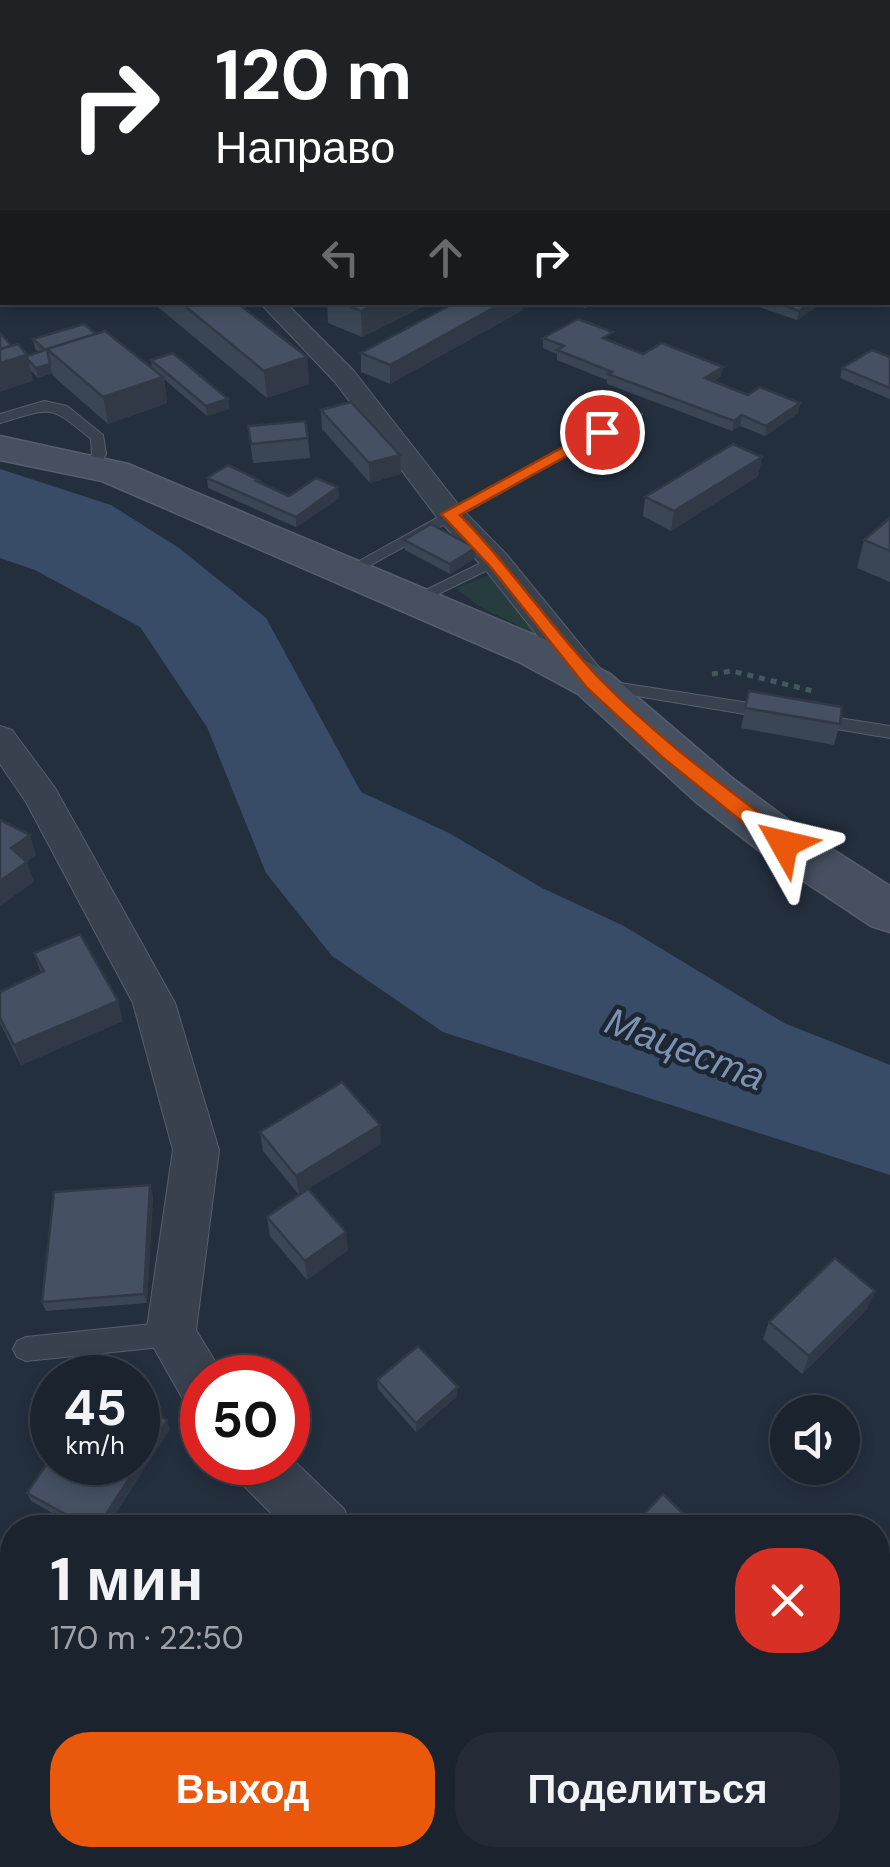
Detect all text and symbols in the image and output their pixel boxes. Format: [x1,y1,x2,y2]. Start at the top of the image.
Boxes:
text: 120 m [215,30,412,121]
icon: right [50,40,180,170]
text: Направо [215,118,395,177]
icon: left [313,230,368,285]
icon: ahead [418,230,473,285]
icon: right [523,230,578,285]
pin [560,390,645,475]
icon: arrive [575,405,630,460]
position arrow [732,792,836,896]
water label: Мацеста [598,996,772,1102]
speed limit sign: 50 [180,1355,310,1485]
text: 45 [63,1375,127,1441]
map controls [770,1395,860,1485]
button: sound [770,1395,860,1485]
text: km/h [65,1429,125,1462]
text: 1 мин [50,1540,203,1619]
button: close [735,1548,840,1653]
text: 170 m · 22:50 [50,1617,244,1659]
button: Выход [50,1732,435,1847]
button: Поделиться [455,1732,840,1847]

